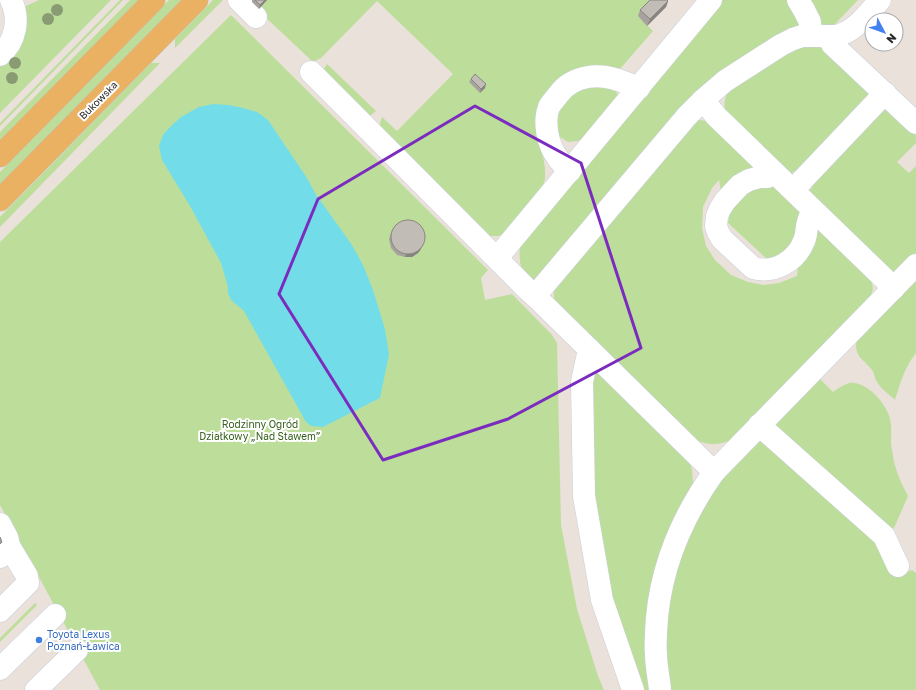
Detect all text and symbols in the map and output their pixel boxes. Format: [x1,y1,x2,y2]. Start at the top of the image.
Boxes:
north arrow [864,12,904,52]
text: N [884,31,900,46]
street label: Bukowska [77,79,119,121]
park label: Rodzinny Ogród Działkowy „Nad Stawem” [199,418,321,442]
place label: Toyota Lexus Poznań-Ławica [47,628,120,652]
marker: Toyota Lexus Poznań-Ławica [34,635,44,645]

